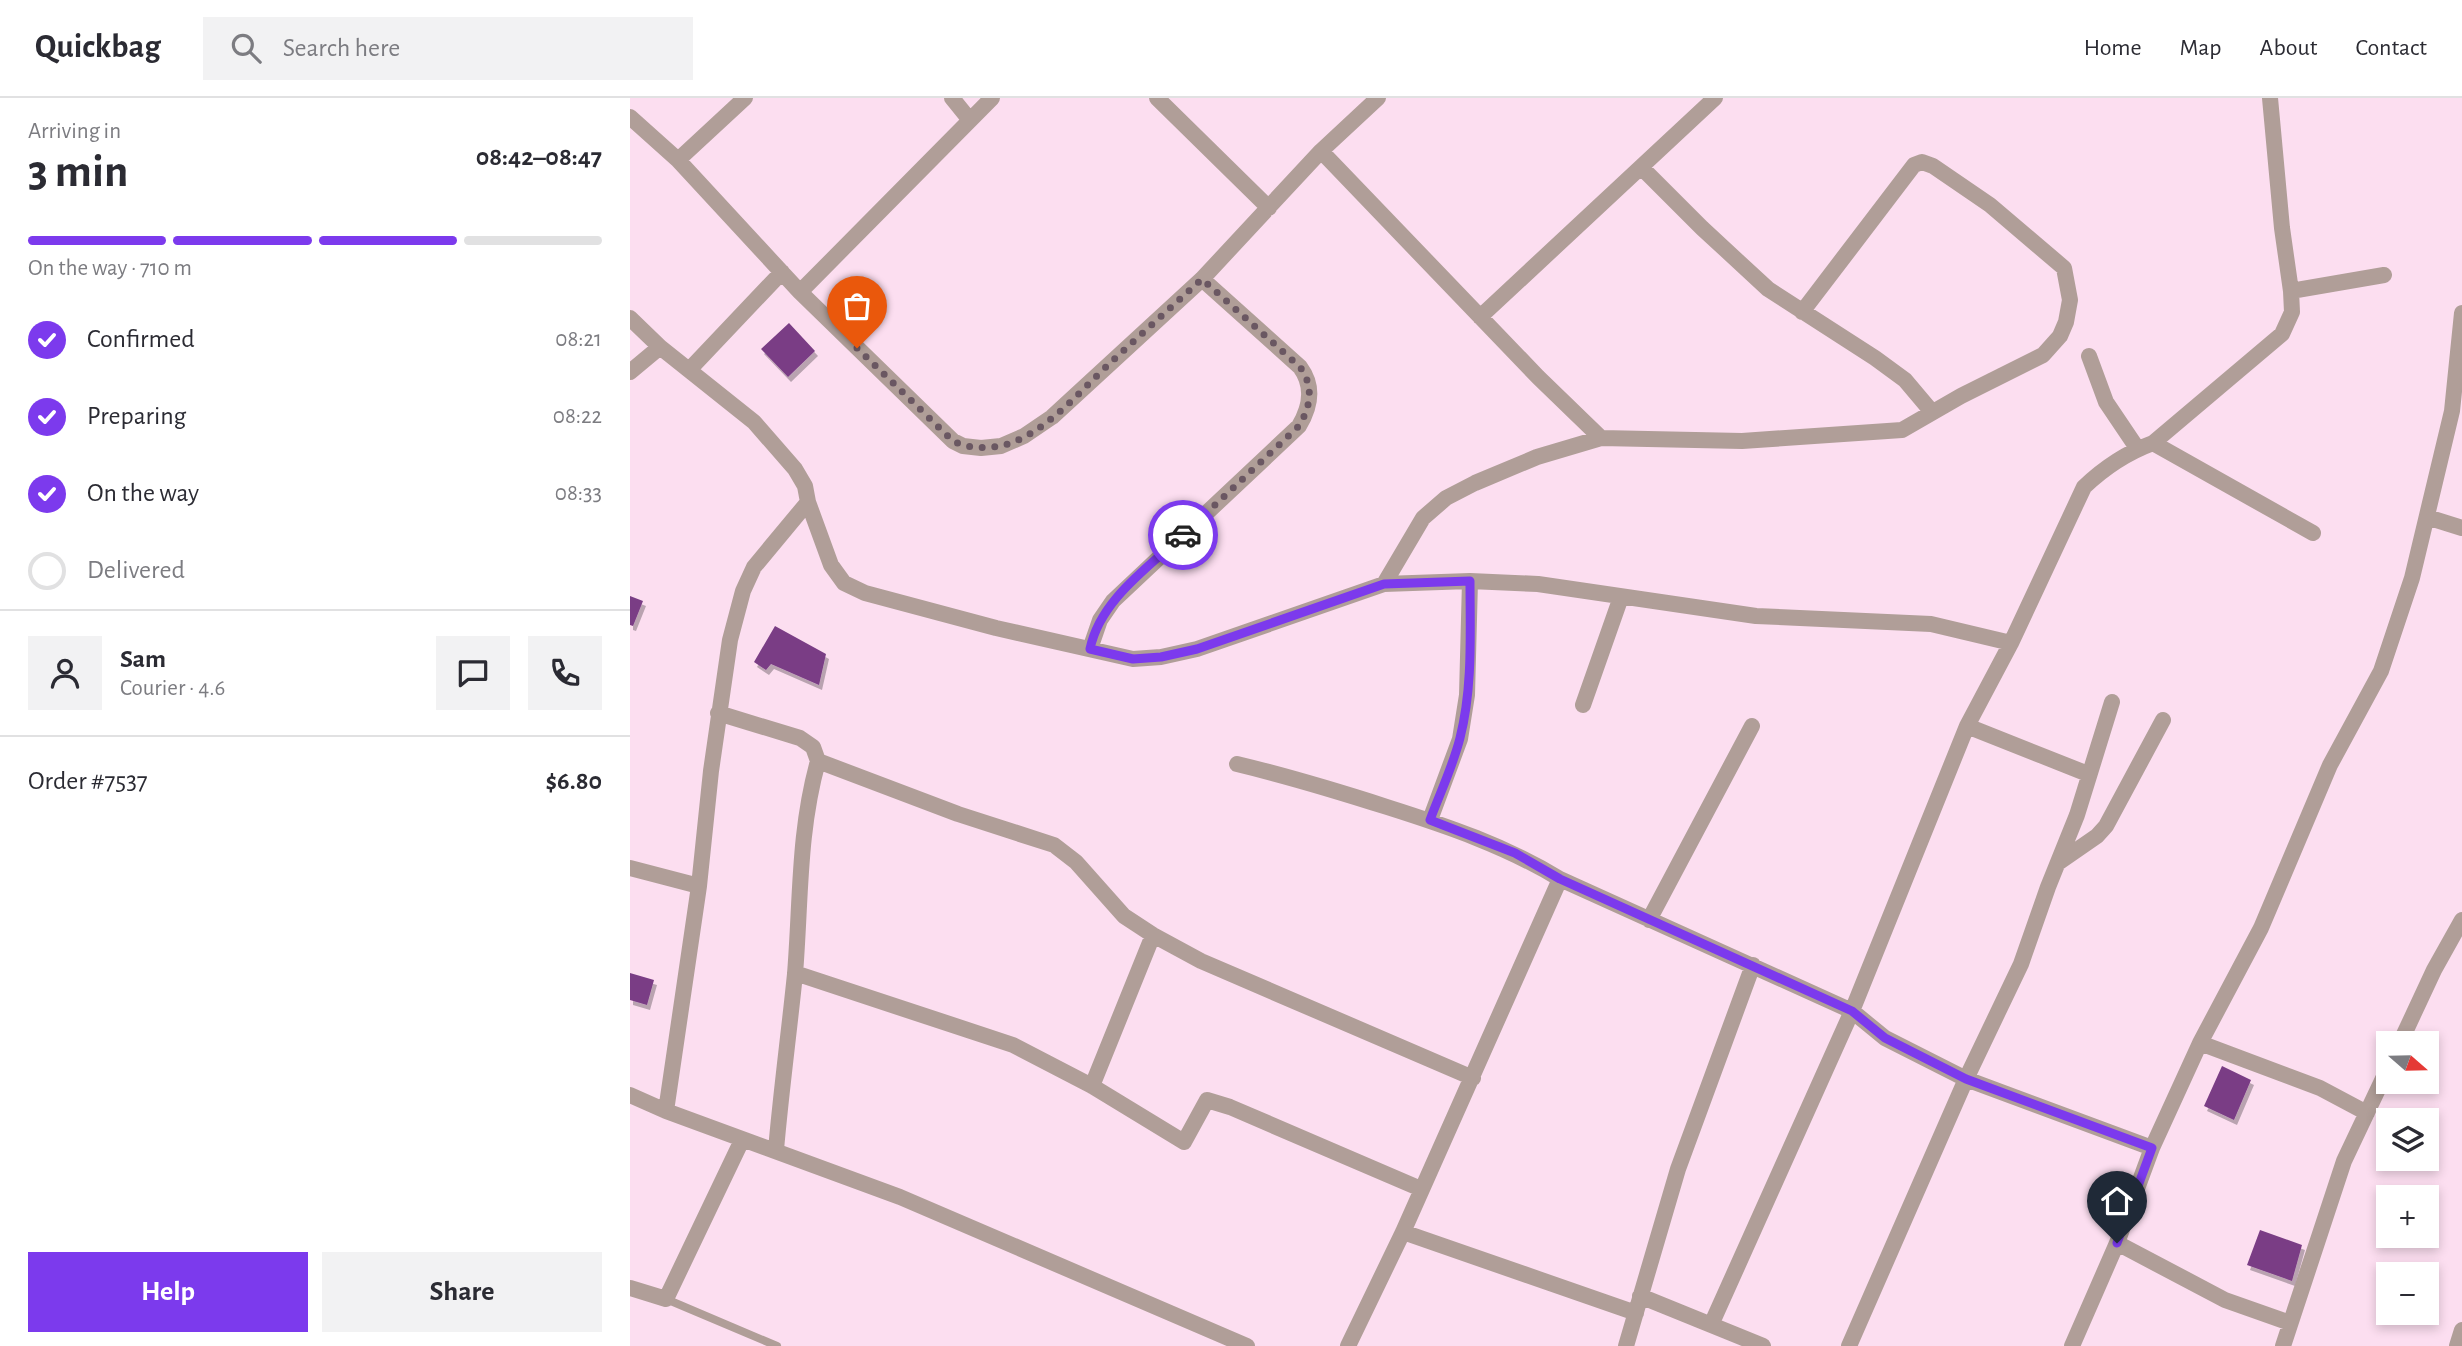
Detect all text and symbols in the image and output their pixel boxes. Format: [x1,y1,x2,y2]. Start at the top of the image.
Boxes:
search box [203,17,693,80]
icon: search [227,29,265,67]
text: Quickbag [35,31,161,64]
text: Search here [283,35,400,61]
text: Home [2084,36,2142,60]
text: Map [2180,36,2222,60]
text: About [2260,36,2317,60]
text: Contact [2355,36,2427,60]
text: Arriving in [28,120,121,143]
text: 08:42–08:47 [476,144,602,170]
text: 3 min [28,149,128,195]
text: On the way · 710 m [28,257,192,280]
pin [827,276,887,348]
icon: bag [838,287,876,325]
icon: check [28,321,66,359]
text: Confirmed [87,326,195,352]
text: 08:21 [555,328,602,351]
icon: check [28,398,66,436]
text: Preparing [87,403,186,429]
text: 08:22 [553,405,602,428]
icon: check [28,475,66,513]
text: On the way [87,480,199,506]
text: 08:33 [555,482,602,505]
courier [1148,500,1218,570]
icon: car [1164,516,1202,554]
text: Delivered [87,557,185,583]
button: person [28,636,102,710]
button: chat [436,636,510,710]
button: phone [528,636,602,710]
text: Sam [120,646,166,672]
text: Courier · 4.6 [120,677,225,700]
text: Order #7537 [28,768,148,794]
text: $6.80 [545,768,602,794]
north arrow [2376,1031,2440,1094]
map controls [2376,1031,2439,1325]
button: layers [2376,1108,2439,1171]
pin [2087,1171,2147,1243]
icon: home [2098,1182,2136,1220]
button: + [2376,1185,2439,1248]
button: Help [28,1252,308,1332]
button: Share [322,1252,602,1332]
button: − [2376,1262,2439,1325]

